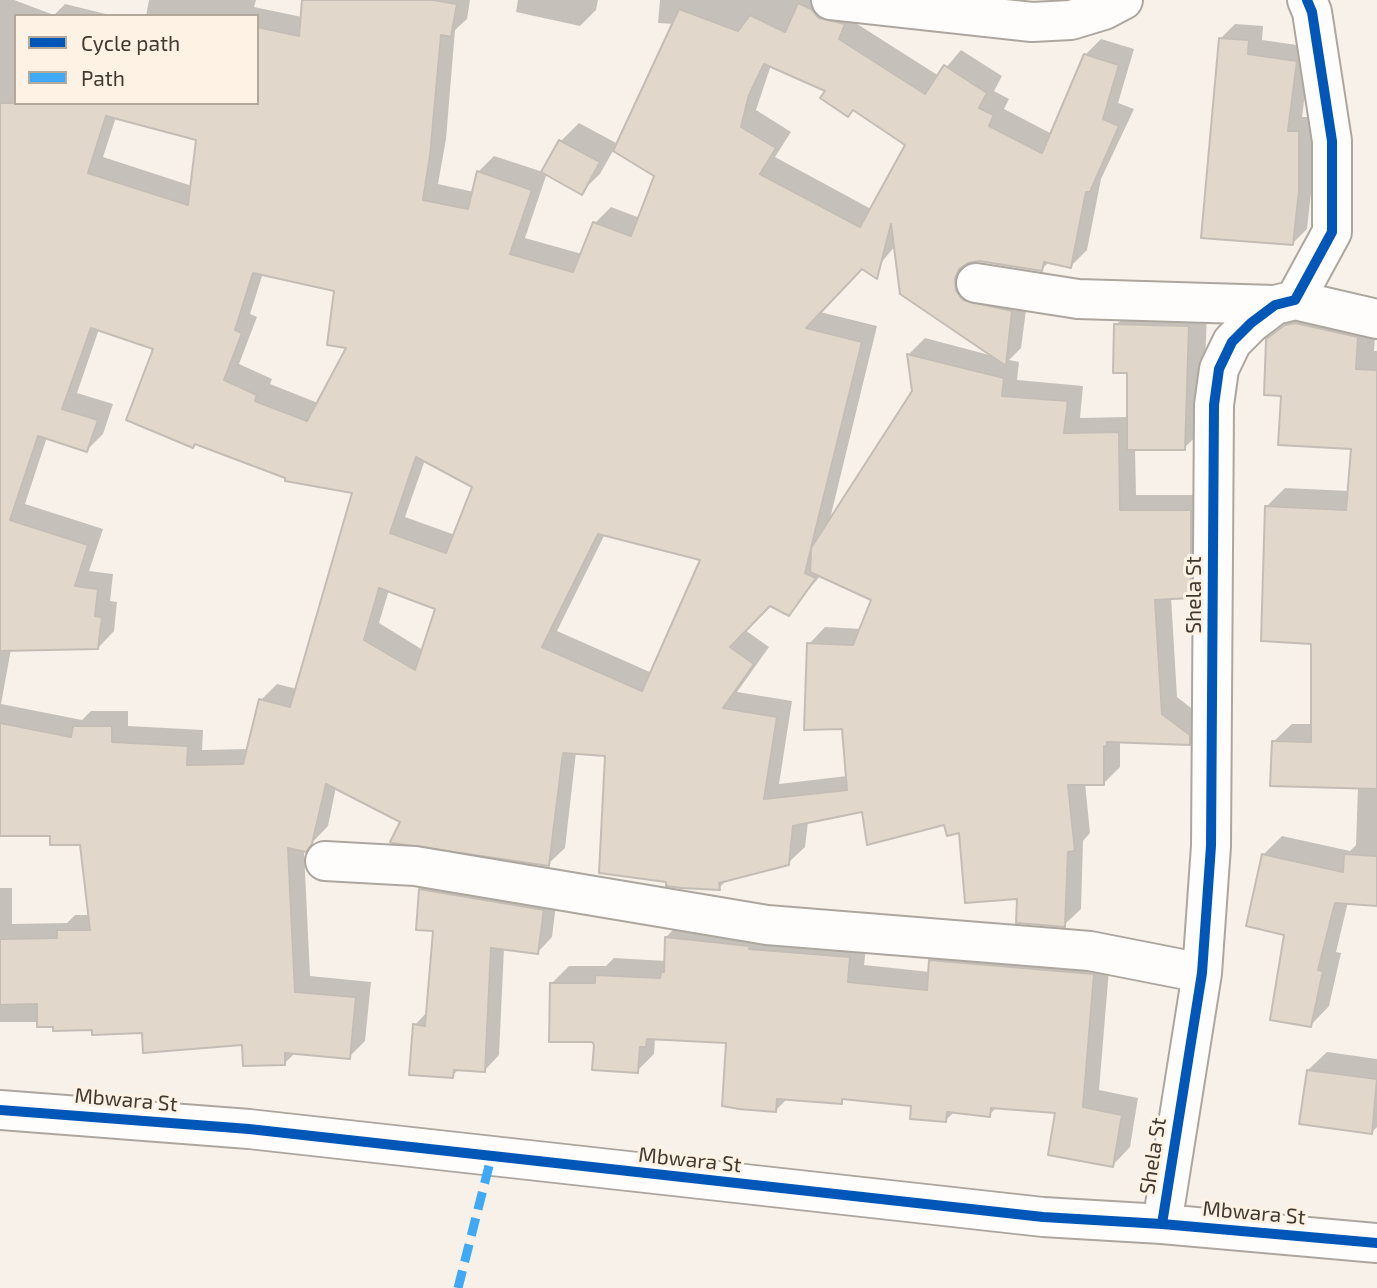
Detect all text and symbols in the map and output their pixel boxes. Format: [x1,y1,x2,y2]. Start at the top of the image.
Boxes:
legend [14,14,259,105]
text: Cycle path [81,30,180,55]
text: Path [81,65,125,90]
street label: Shela St [1181,556,1207,634]
street label: Mbwara St [73,1083,179,1117]
street label: Shela St [1135,1116,1171,1196]
street label: Mbwara St [637,1142,743,1178]
street label: Mbwara St [1201,1196,1307,1230]

